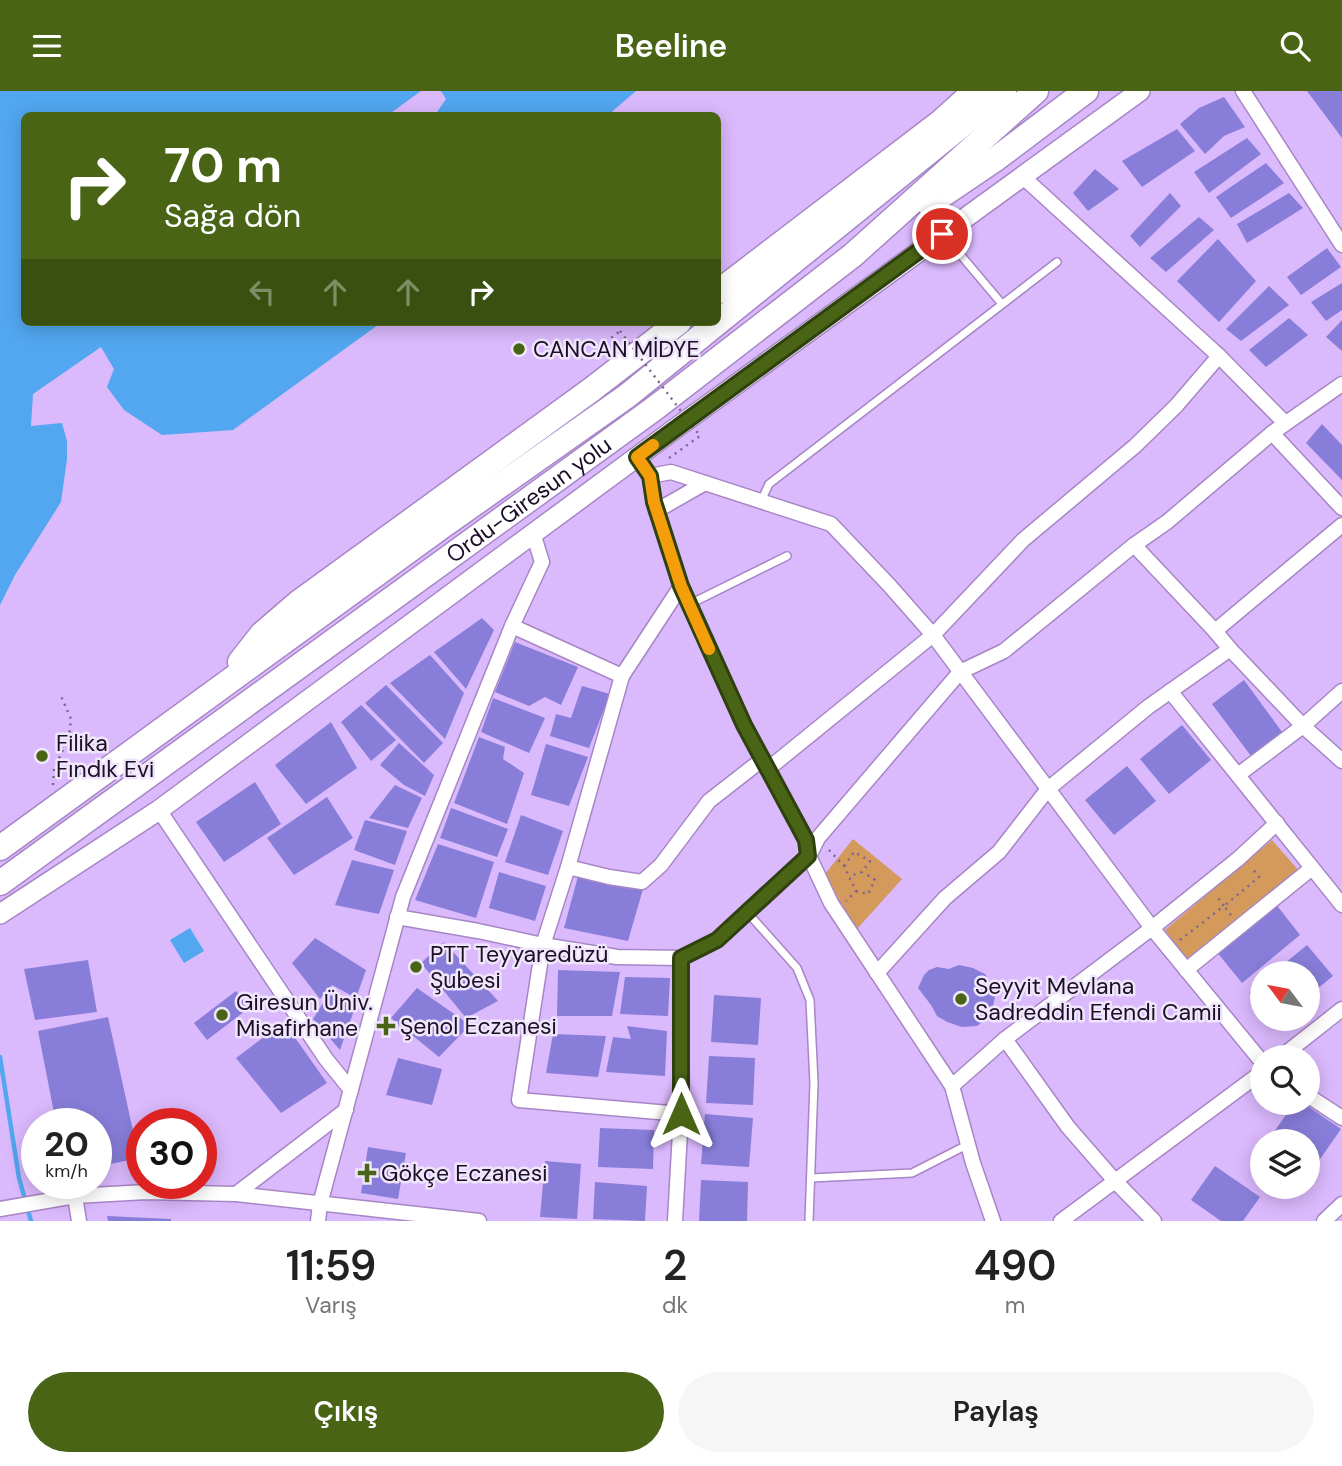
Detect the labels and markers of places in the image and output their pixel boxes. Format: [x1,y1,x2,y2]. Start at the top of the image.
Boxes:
pin [912,204,972,264]
place label: CANCAN MİDYE [533,334,699,364]
marker: CANCAN MİDYE [511,341,527,357]
place label: Filika Fındık Evi [56,728,154,784]
marker: Filika Fındık Evi [34,748,50,764]
place label: PTT Teyyaredüzü Şubesi [430,939,609,995]
marker: PTT Teyyaredüzü Şubesi [408,959,424,975]
place label: Seyyit Mevlana Sadreddin Efendi Camii [975,971,1222,1027]
place label: Giresun Üniv. Misafirhane [236,987,373,1043]
marker: Seyyit Mevlana Sadreddin Efendi Camii [953,991,969,1007]
marker: Giresun Üniv. Misafirhane [214,1007,230,1023]
place label: Şenol Eczanesi [400,1011,557,1041]
marker: Şenol Eczanesi [378,1018,394,1034]
place label: Gökçe Eczanesi [381,1158,547,1188]
marker: Gökçe Eczanesi [359,1165,375,1181]

